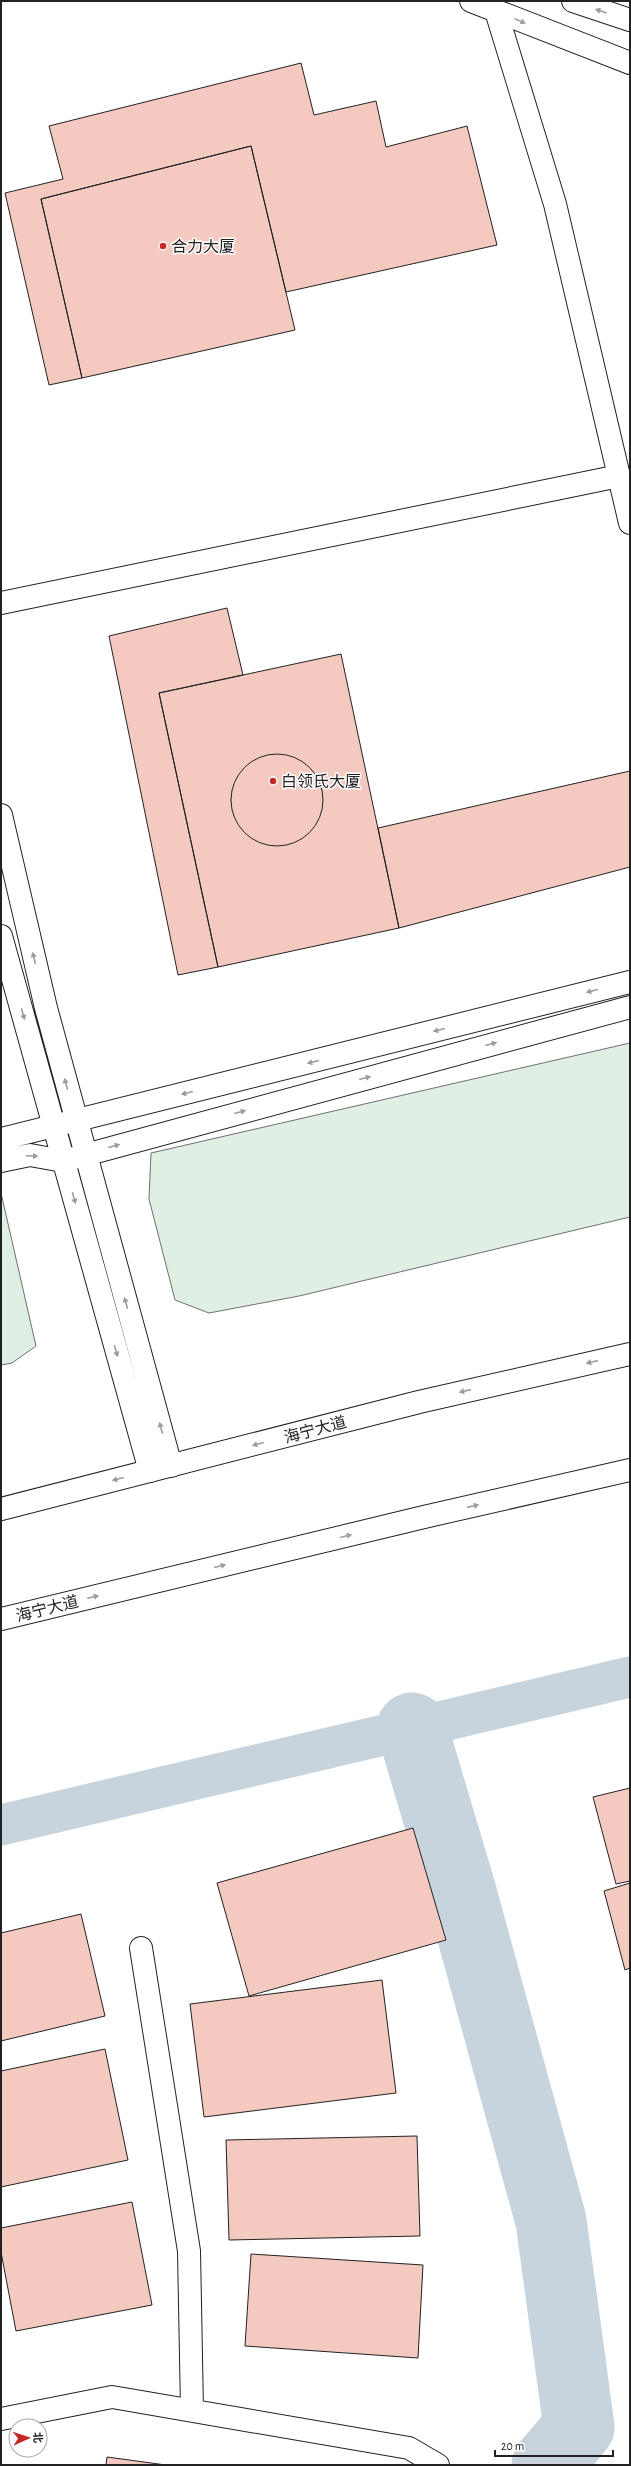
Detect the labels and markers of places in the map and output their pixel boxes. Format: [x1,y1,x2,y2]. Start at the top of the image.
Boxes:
place label: 合力大厦 [171,238,235,255]
marker: 合力大厦 [158,241,168,251]
place label: 白领氏大厦 [281,773,361,790]
marker: 白领氏大厦 [268,776,278,786]

